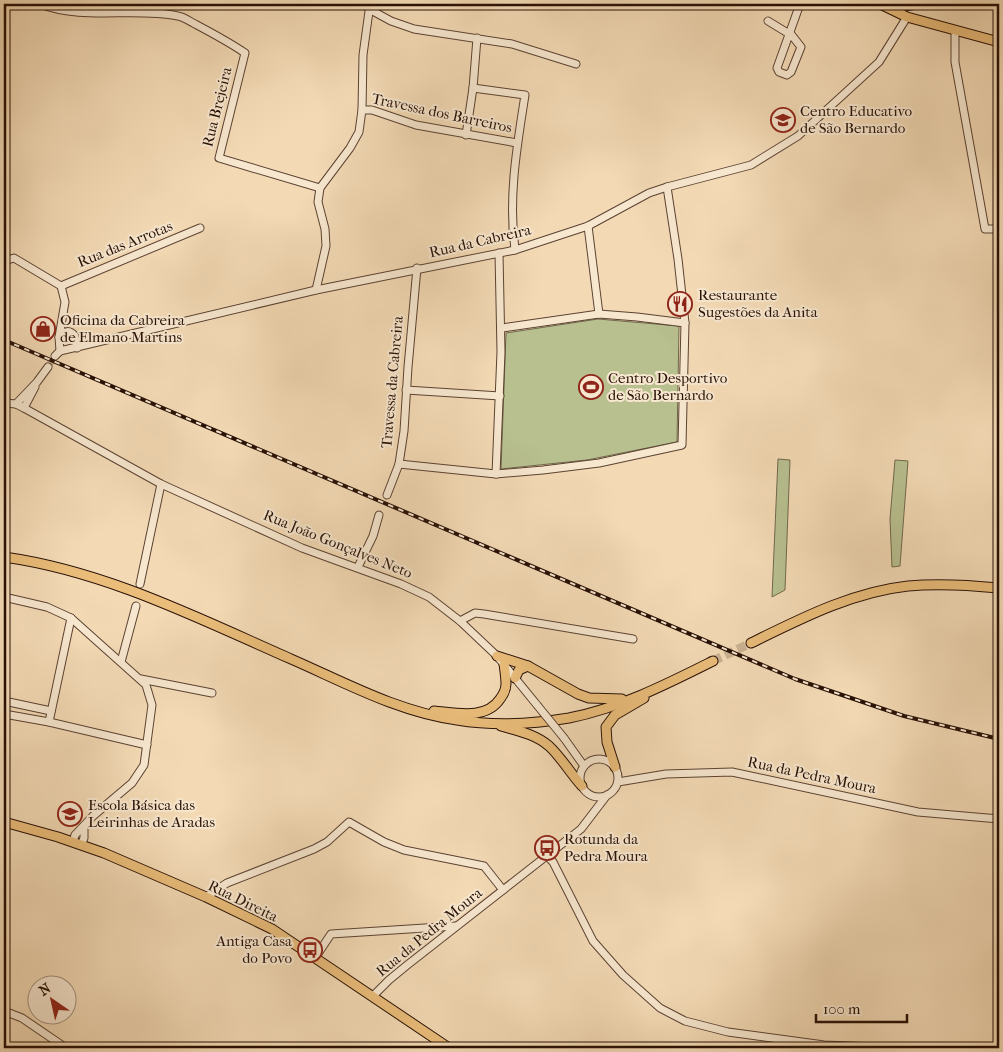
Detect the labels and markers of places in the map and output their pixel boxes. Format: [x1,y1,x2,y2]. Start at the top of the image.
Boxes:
place label: Centro Educativo de São Bernardo [800,102,913,137]
school or university icon: Centro Educativo de São Bernardo [770,107,796,133]
place label: Restaurante Sugestões da Anita [698,286,819,321]
restaurant icon: Restaurante Sugestões da Anita [667,291,693,317]
place label: Oficina da Cabreira de Elmano Martins [60,311,186,346]
shop icon: Oficina da Cabreira de Elmano Martins [30,316,56,342]
place label: Centro Desportivo de São Bernardo [608,369,728,404]
sports icon: Centro Desportivo de São Bernardo [578,374,604,400]
place label: Escola Básica das Leirinhas de Aradas [88,796,216,831]
school or university icon: Escola Básica das Leirinhas de Aradas [57,801,83,827]
place label: Rotunda da Pedra Moura [564,830,649,865]
bus stop icon: Rotunda da Pedra Moura [534,835,560,861]
place label: Antiga Casa do Povo [215,932,293,967]
bus stop icon: Antiga Casa do Povo [297,937,323,963]

